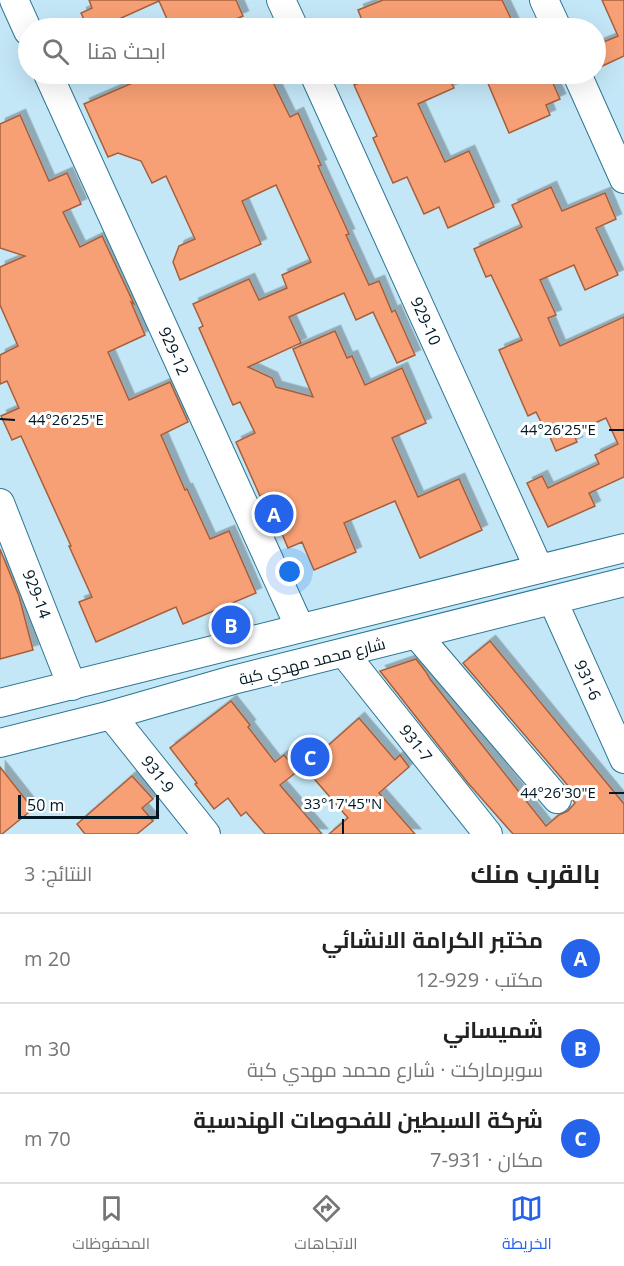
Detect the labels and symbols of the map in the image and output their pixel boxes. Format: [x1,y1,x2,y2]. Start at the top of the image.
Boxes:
street label: 929-10 [406,293,446,349]
street label: 929-12 [154,323,194,379]
text: 44°26'25"E [28,409,104,429]
text: 44°26'25"E [520,419,596,439]
pin: A [254,492,294,536]
your location [275,557,304,586]
street label: 929-14 [18,566,56,622]
pin: B [212,602,250,648]
street label: شارع محمد مهدي كبة [236,632,388,693]
street label: 931-6 [569,656,607,704]
street label: 931-7 [394,720,438,766]
pin: C [290,734,330,780]
street label: 931-9 [136,751,180,797]
text: 44°26'30"E [520,782,596,802]
scale bar [18,792,159,820]
text: 33°17'45"N [304,793,382,813]

